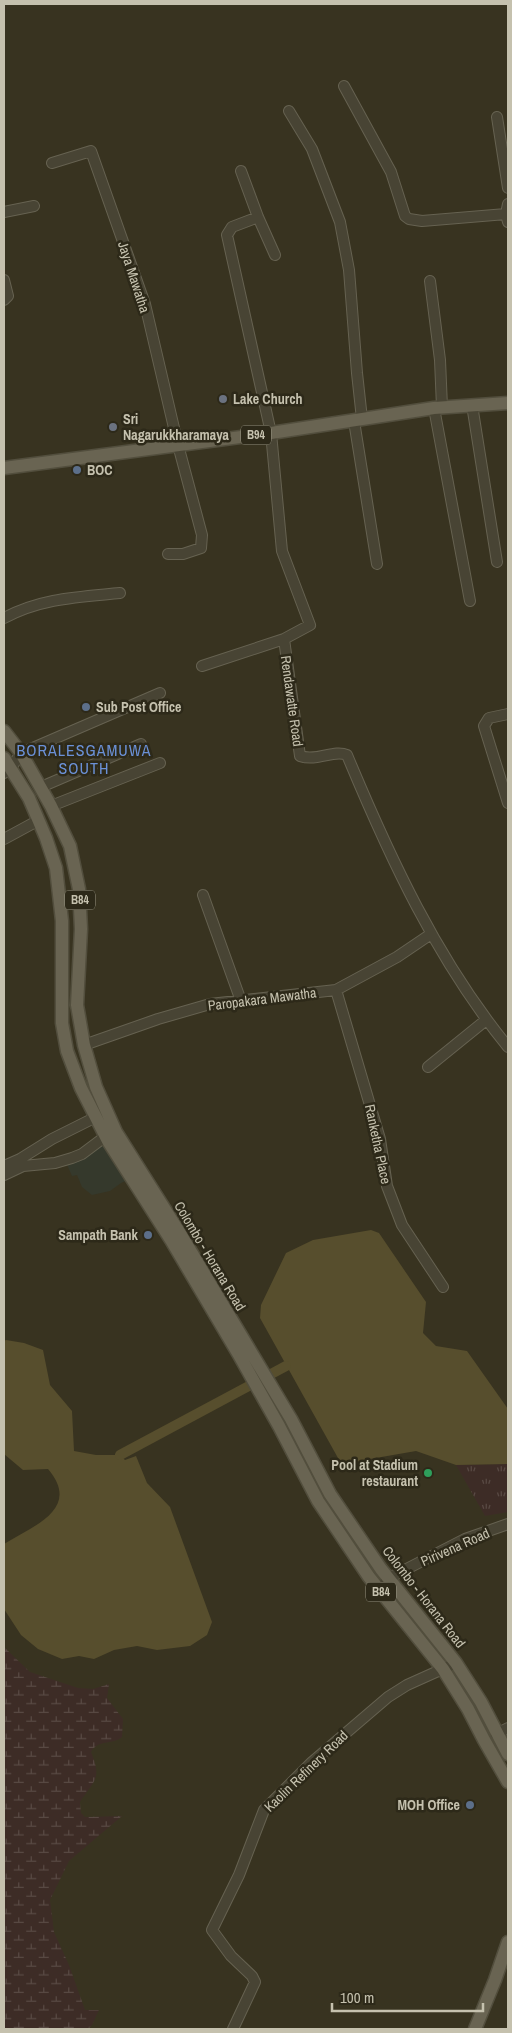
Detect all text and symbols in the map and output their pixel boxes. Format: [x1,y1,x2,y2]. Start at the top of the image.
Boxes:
street label: Jaya Mawatha [114,239,154,316]
place label: Lake Church [233,390,303,408]
marker: Lake Church [217,393,229,405]
place label: Sri Nagarukkharamaya [123,410,230,444]
marker: Sri Nagarukkharamaya [107,421,119,433]
road number: B94 [241,426,271,444]
place label: BOC [87,461,113,479]
marker: BOC [71,464,83,476]
street label: Rendawatte Road [277,654,307,748]
place label: Sub Post Office [96,698,181,716]
marker: Sub Post Office [80,701,92,713]
district label: BORALESGAMUWA SOUTH [16,739,152,779]
road number: B84 [65,890,95,910]
street label: Paropakara Mawatha [207,983,318,1015]
street label: Ranketha Place [361,1102,395,1186]
street label: Colombo - Horana Road [170,1198,250,1314]
place label: Sampath Bank [58,1226,139,1244]
marker: Sampath Bank [142,1229,154,1241]
place label: Pool at Stadium restaurant [331,1456,418,1490]
marker: Pool at Stadium restaurant [422,1467,434,1479]
street label: Pirivena Road [418,1524,492,1570]
street label: Colombo - Horana Road [379,1542,469,1652]
road number: B84 [366,1582,396,1601]
street label: Kaolin Refinery Road [260,1726,352,1816]
place label: MOH Office [397,1796,460,1814]
marker: MOH Office [464,1799,476,1811]
scale bar [332,1980,483,2012]
text: 100 m [340,1987,374,2008]

